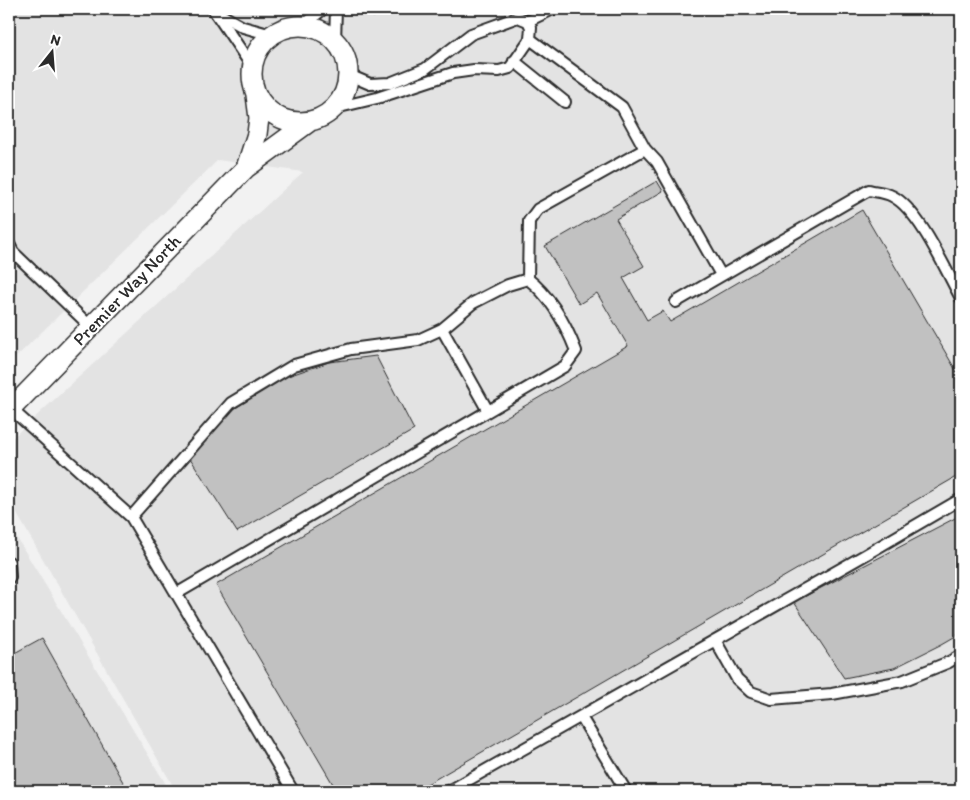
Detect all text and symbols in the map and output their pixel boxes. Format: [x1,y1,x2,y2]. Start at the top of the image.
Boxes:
north arrow [28,28,78,78]
text: N [49,31,63,50]
street label: Premier Way North [68,230,186,350]

